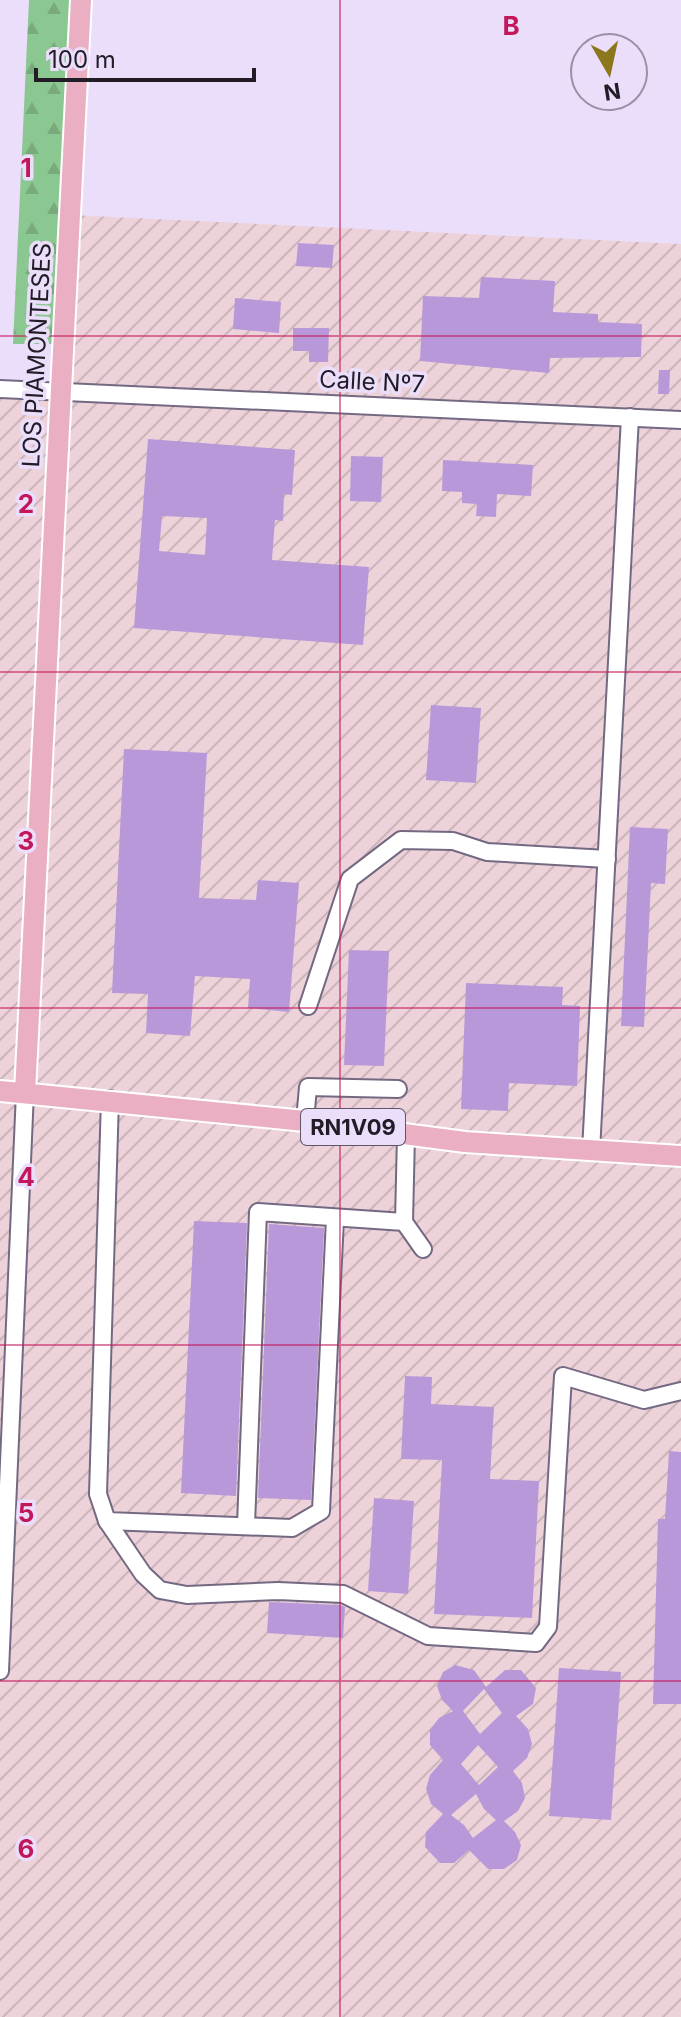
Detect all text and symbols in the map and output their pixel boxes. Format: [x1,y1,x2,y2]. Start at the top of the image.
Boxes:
text: B [502,10,520,41]
scale bar [36,32,254,82]
north arrow [569,32,649,112]
text: 100 m [48,45,116,74]
text: N [602,78,622,106]
text: 1 [20,152,32,183]
street label: LOS PIAMONTESES [16,242,57,468]
street label: Calle Nº7 [318,364,426,399]
text: 2 [18,488,34,519]
text: 3 [18,825,34,856]
road number: RN1V09 [301,1109,405,1145]
text: 4 [17,1161,35,1192]
text: 5 [18,1497,34,1528]
text: 6 [18,1833,34,1864]

